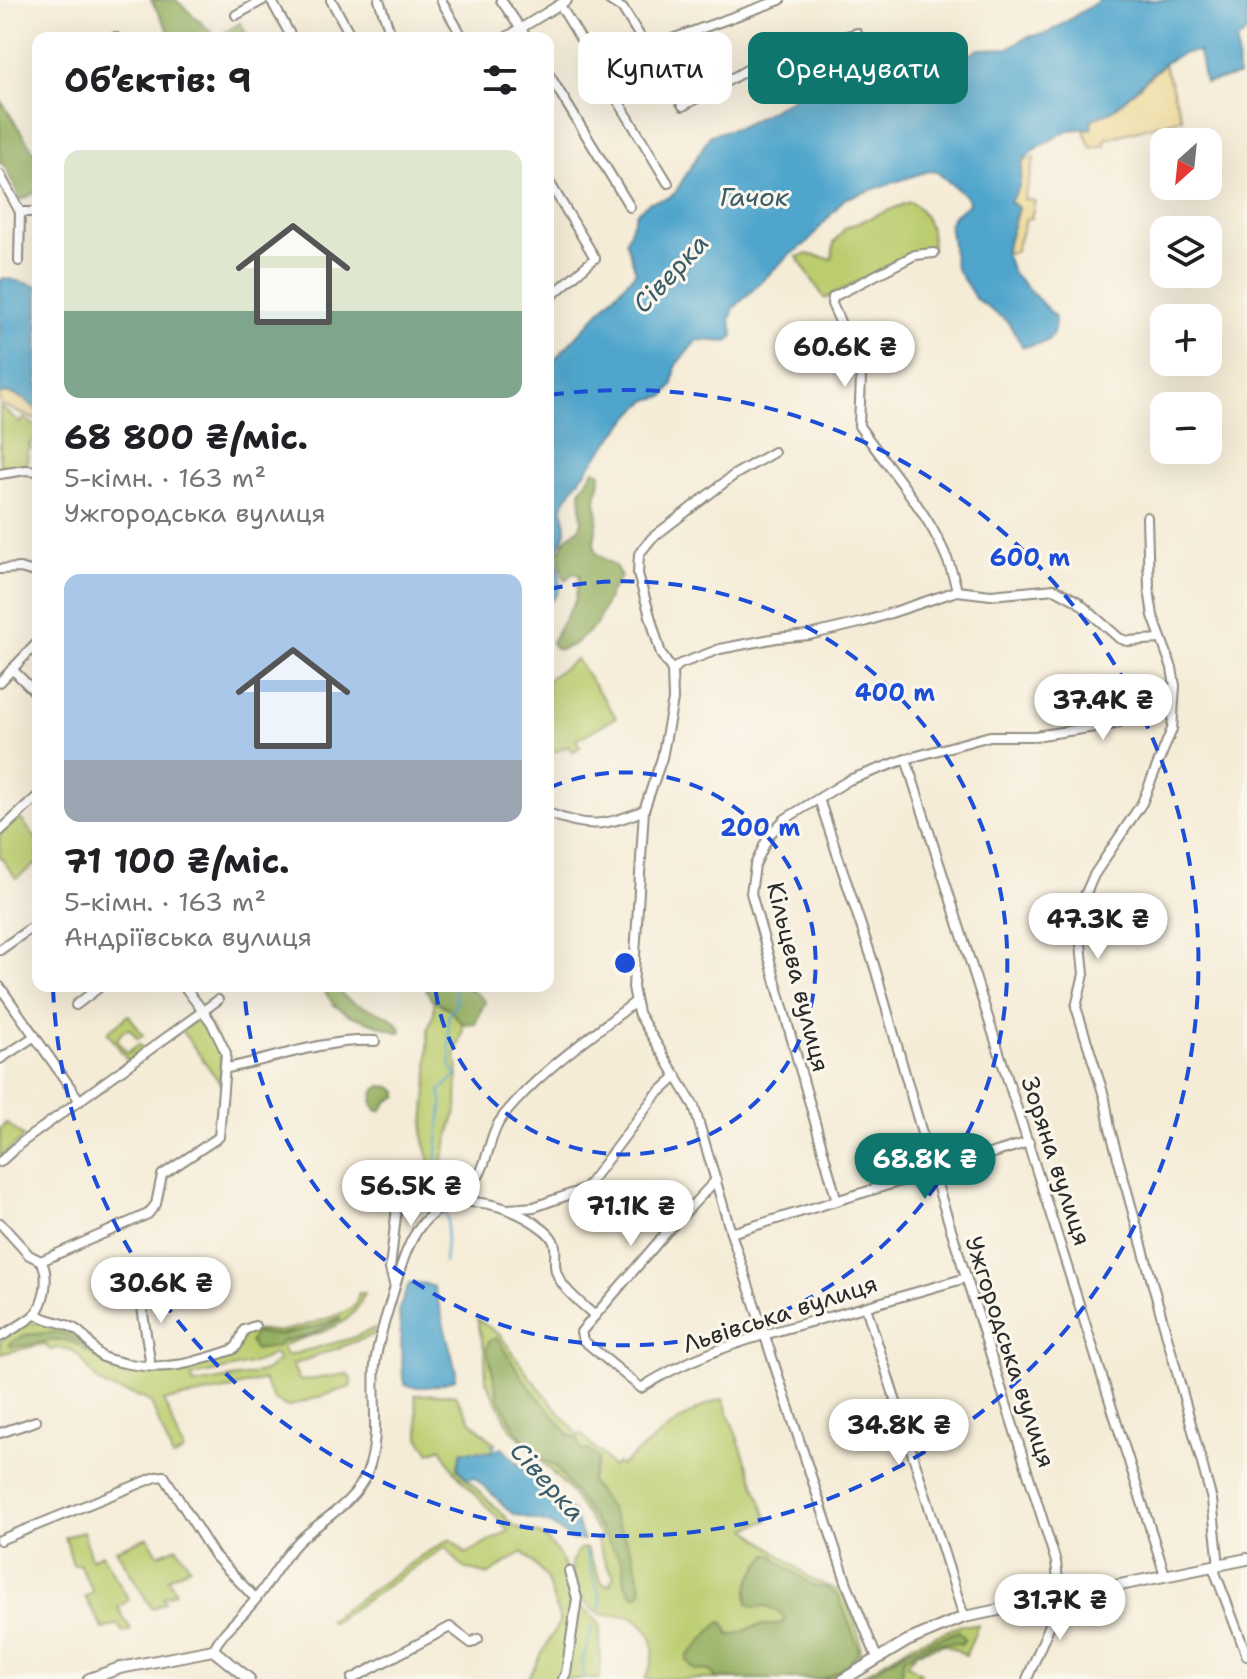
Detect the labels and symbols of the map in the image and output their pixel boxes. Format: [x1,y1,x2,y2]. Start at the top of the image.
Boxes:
north arrow [1150,128,1222,200]
water label: Гачок [720,179,790,214]
water label: Сіверка [624,226,716,320]
pin: 60.6K ₴ [771,321,919,389]
text: 600 m [990,542,1070,574]
pin: 37.4K ₴ [1029,674,1177,742]
text: 400 m [855,677,935,709]
text: 200 m [720,812,800,844]
street label: Кільцева вулиця [759,879,837,1075]
pin: 47.3K ₴ [1024,893,1172,961]
centre of rings [611,949,639,977]
street label: Зоряна вулиця [1014,1072,1098,1250]
pin: 68.8K ₴ [851,1133,999,1201]
pin: 56.5K ₴ [337,1160,485,1228]
pin: 71.1K ₴ [557,1180,705,1248]
street label: Ужгородська вулиця [957,1232,1063,1472]
pin: 30.6K ₴ [87,1257,235,1325]
street label: Львівська вулиця [678,1267,882,1361]
pin: 34.8K ₴ [825,1399,973,1467]
water label: Сіверка [503,1433,593,1529]
pin: 31.7K ₴ [986,1574,1134,1642]

